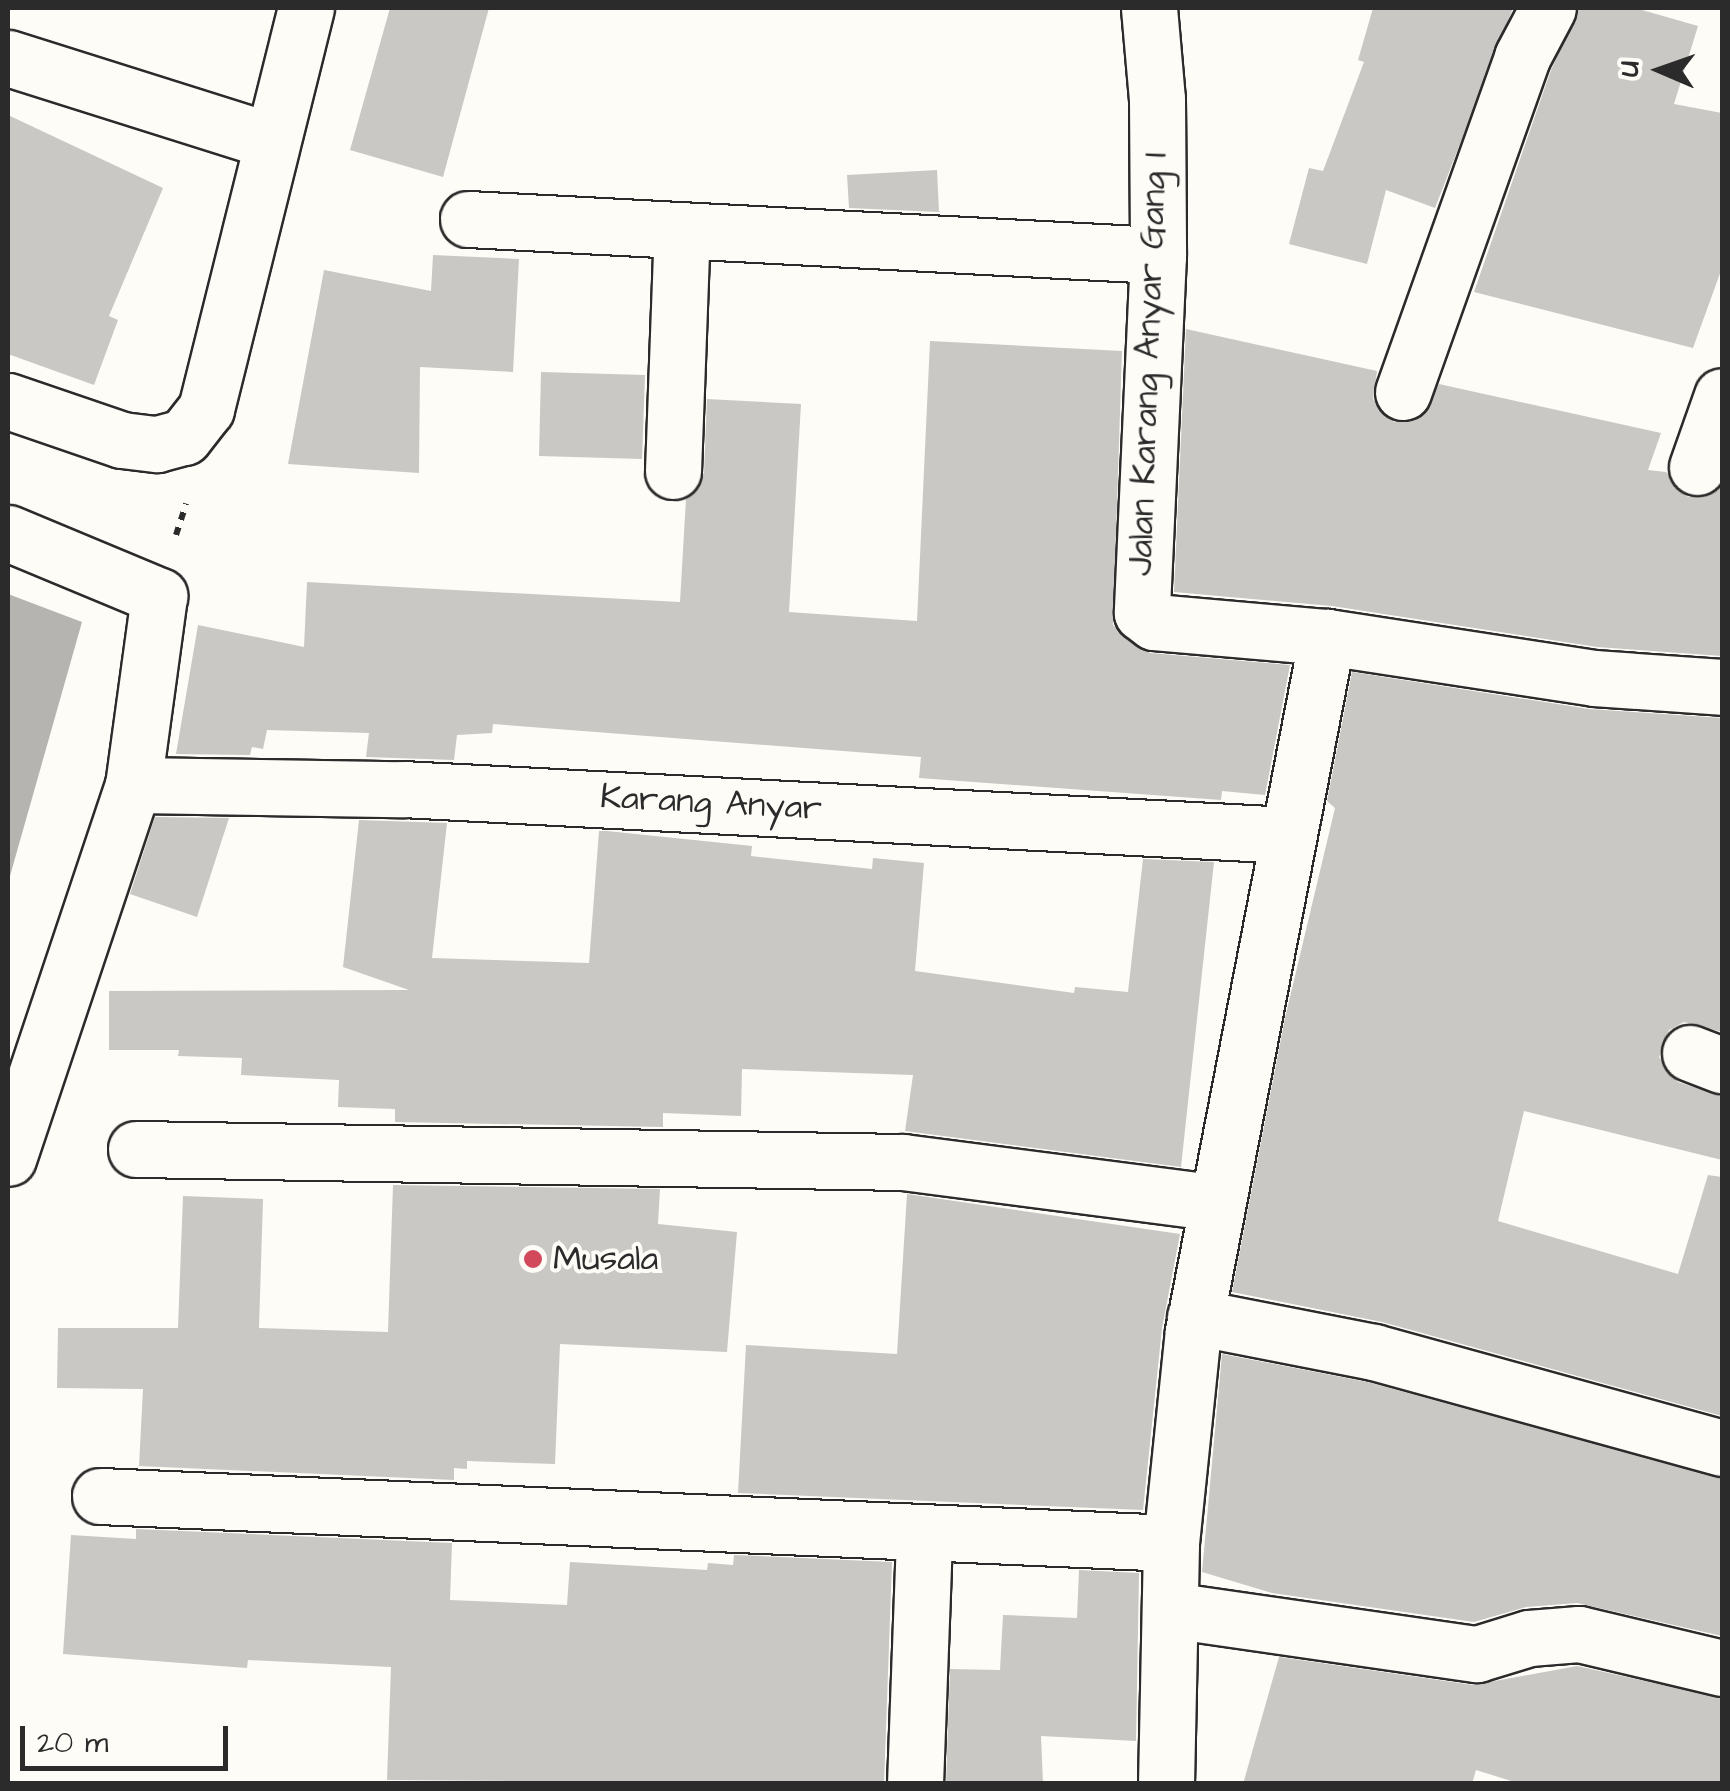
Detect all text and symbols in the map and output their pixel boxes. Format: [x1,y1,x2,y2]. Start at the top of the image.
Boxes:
north arrow [1610,20,1710,120]
text: U [1610,60,1649,77]
street label: Jalan Karang Anyar Gang I [1120,151,1176,577]
street label: Karang Anyar [599,776,823,830]
place label: Musala [553,1238,658,1280]
marker: Musala [522,1248,544,1270]
scale bar [25,1706,232,1768]
text: 20 m [37,1722,108,1764]

